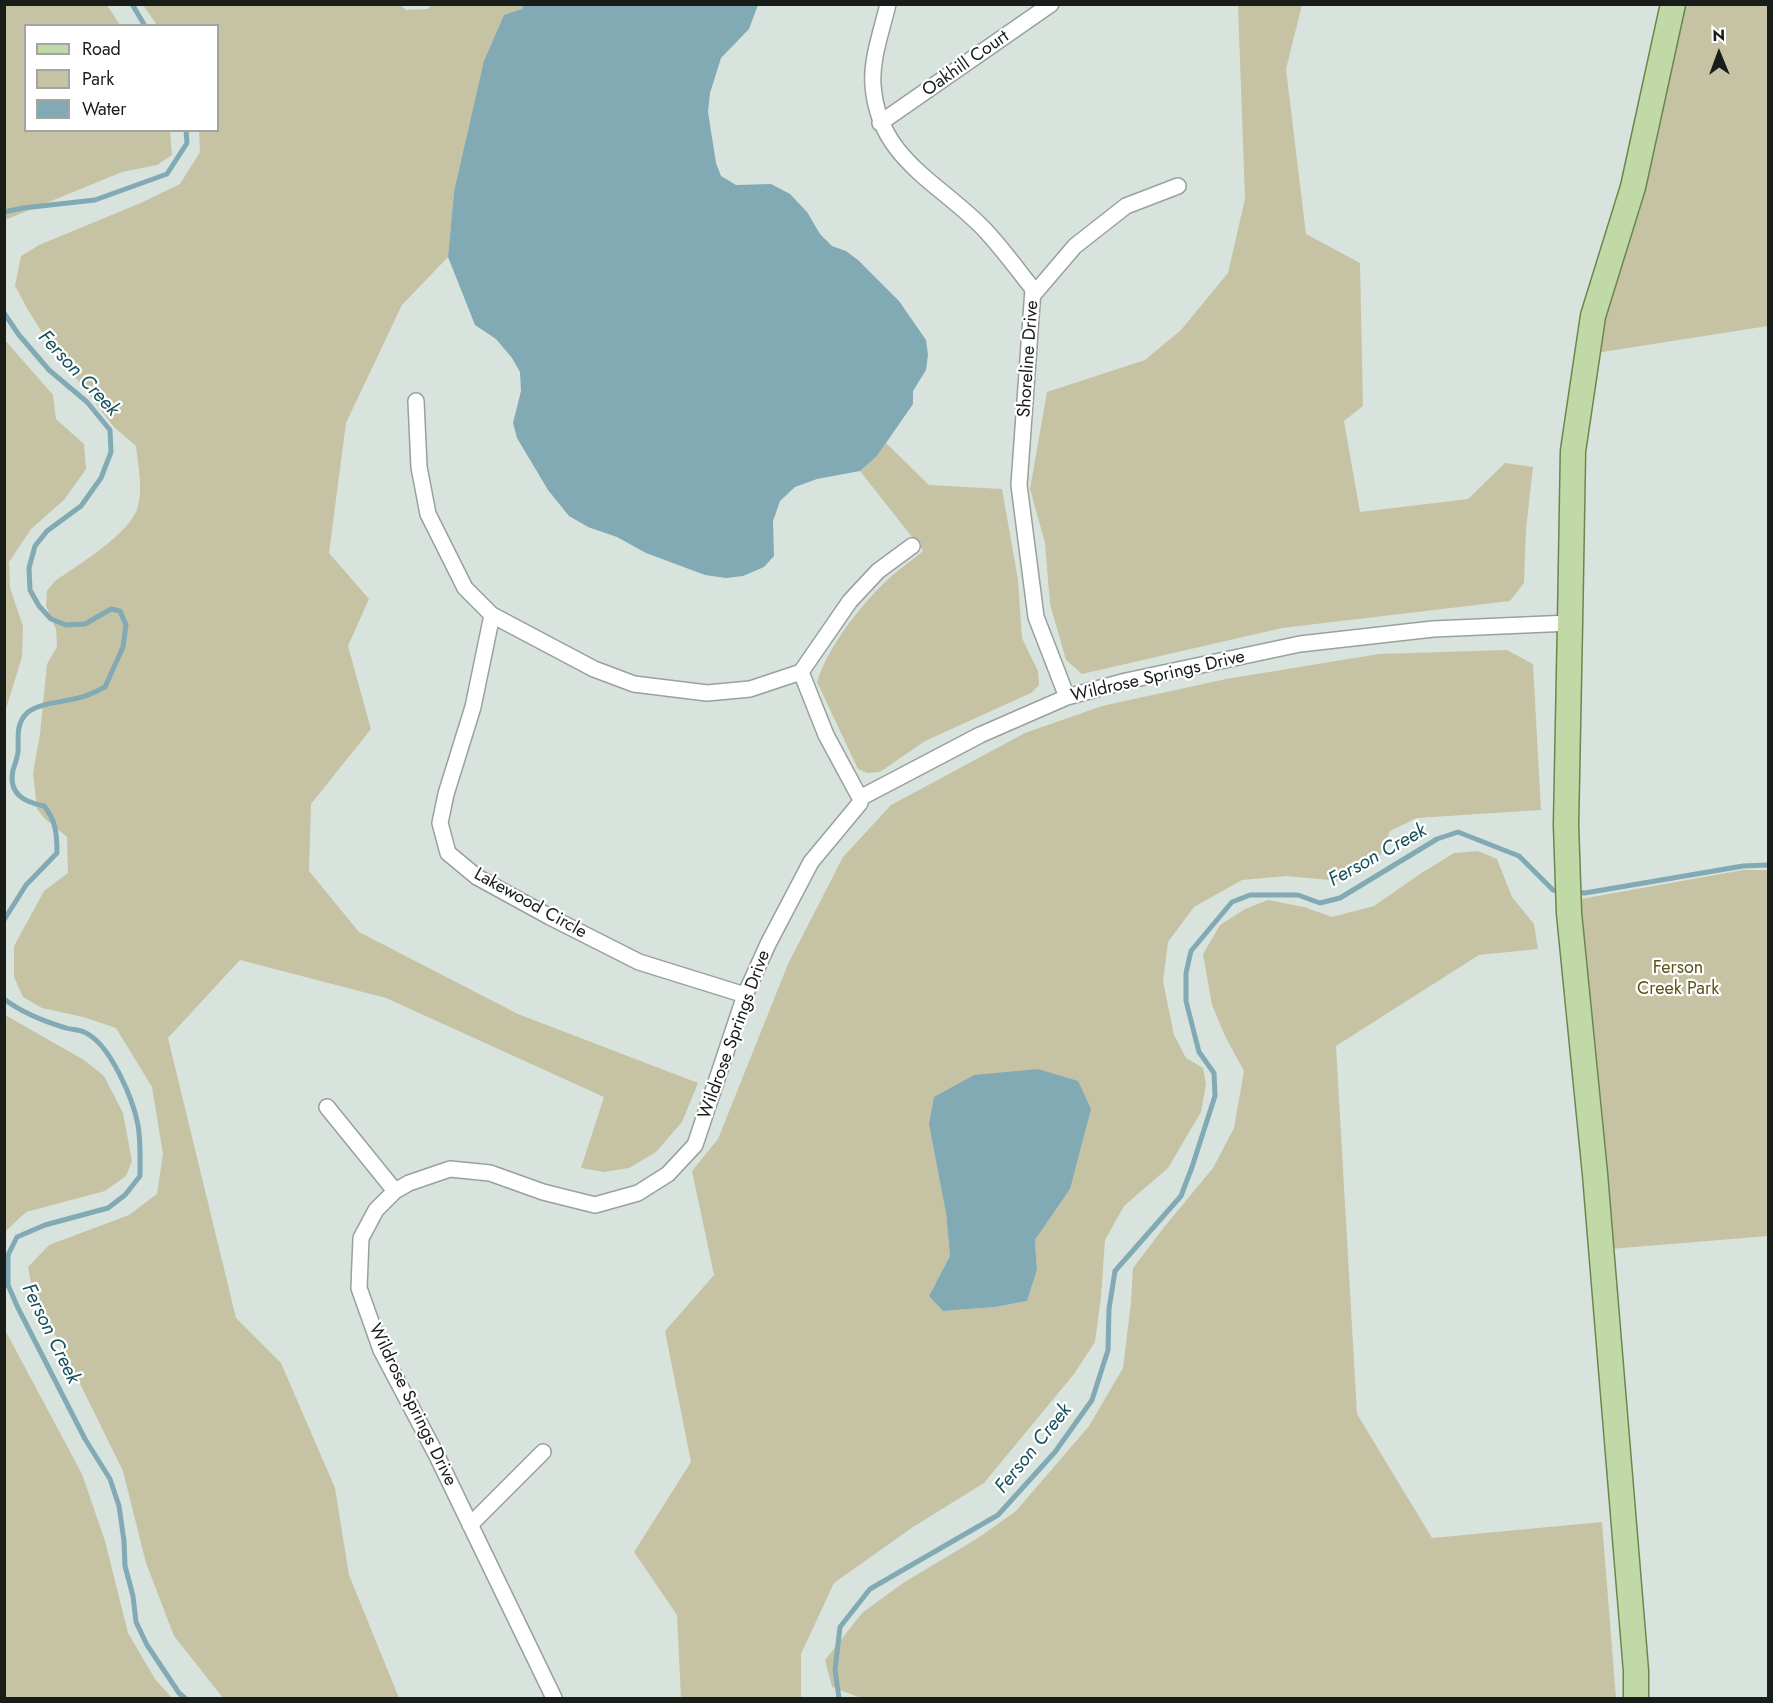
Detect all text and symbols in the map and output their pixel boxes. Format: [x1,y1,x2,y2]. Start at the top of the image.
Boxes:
legend [24,24,219,132]
north arrow [1689,24,1749,84]
text: N [1712,24,1725,47]
street label: Oakhill Court [919,26,1013,102]
text: Road [82,36,121,62]
text: Park [82,66,114,92]
text: Water [82,96,126,122]
street label: Shoreline Drive [1014,300,1044,418]
water label: Ferson Creek [32,326,124,422]
street label: Wildrose Springs Drive [1069,646,1247,708]
water label: Ferson Creek [1325,819,1431,893]
street label: Lakewood Circle [470,864,590,944]
street label: Wildrose Springs Drive [694,948,776,1122]
park label: Ferson Creek Park [1637,958,1719,1000]
water label: Ferson Creek [15,1280,85,1388]
street label: Wildrose Springs Drive [363,1320,461,1490]
water label: Ferson Creek [991,1399,1077,1499]

